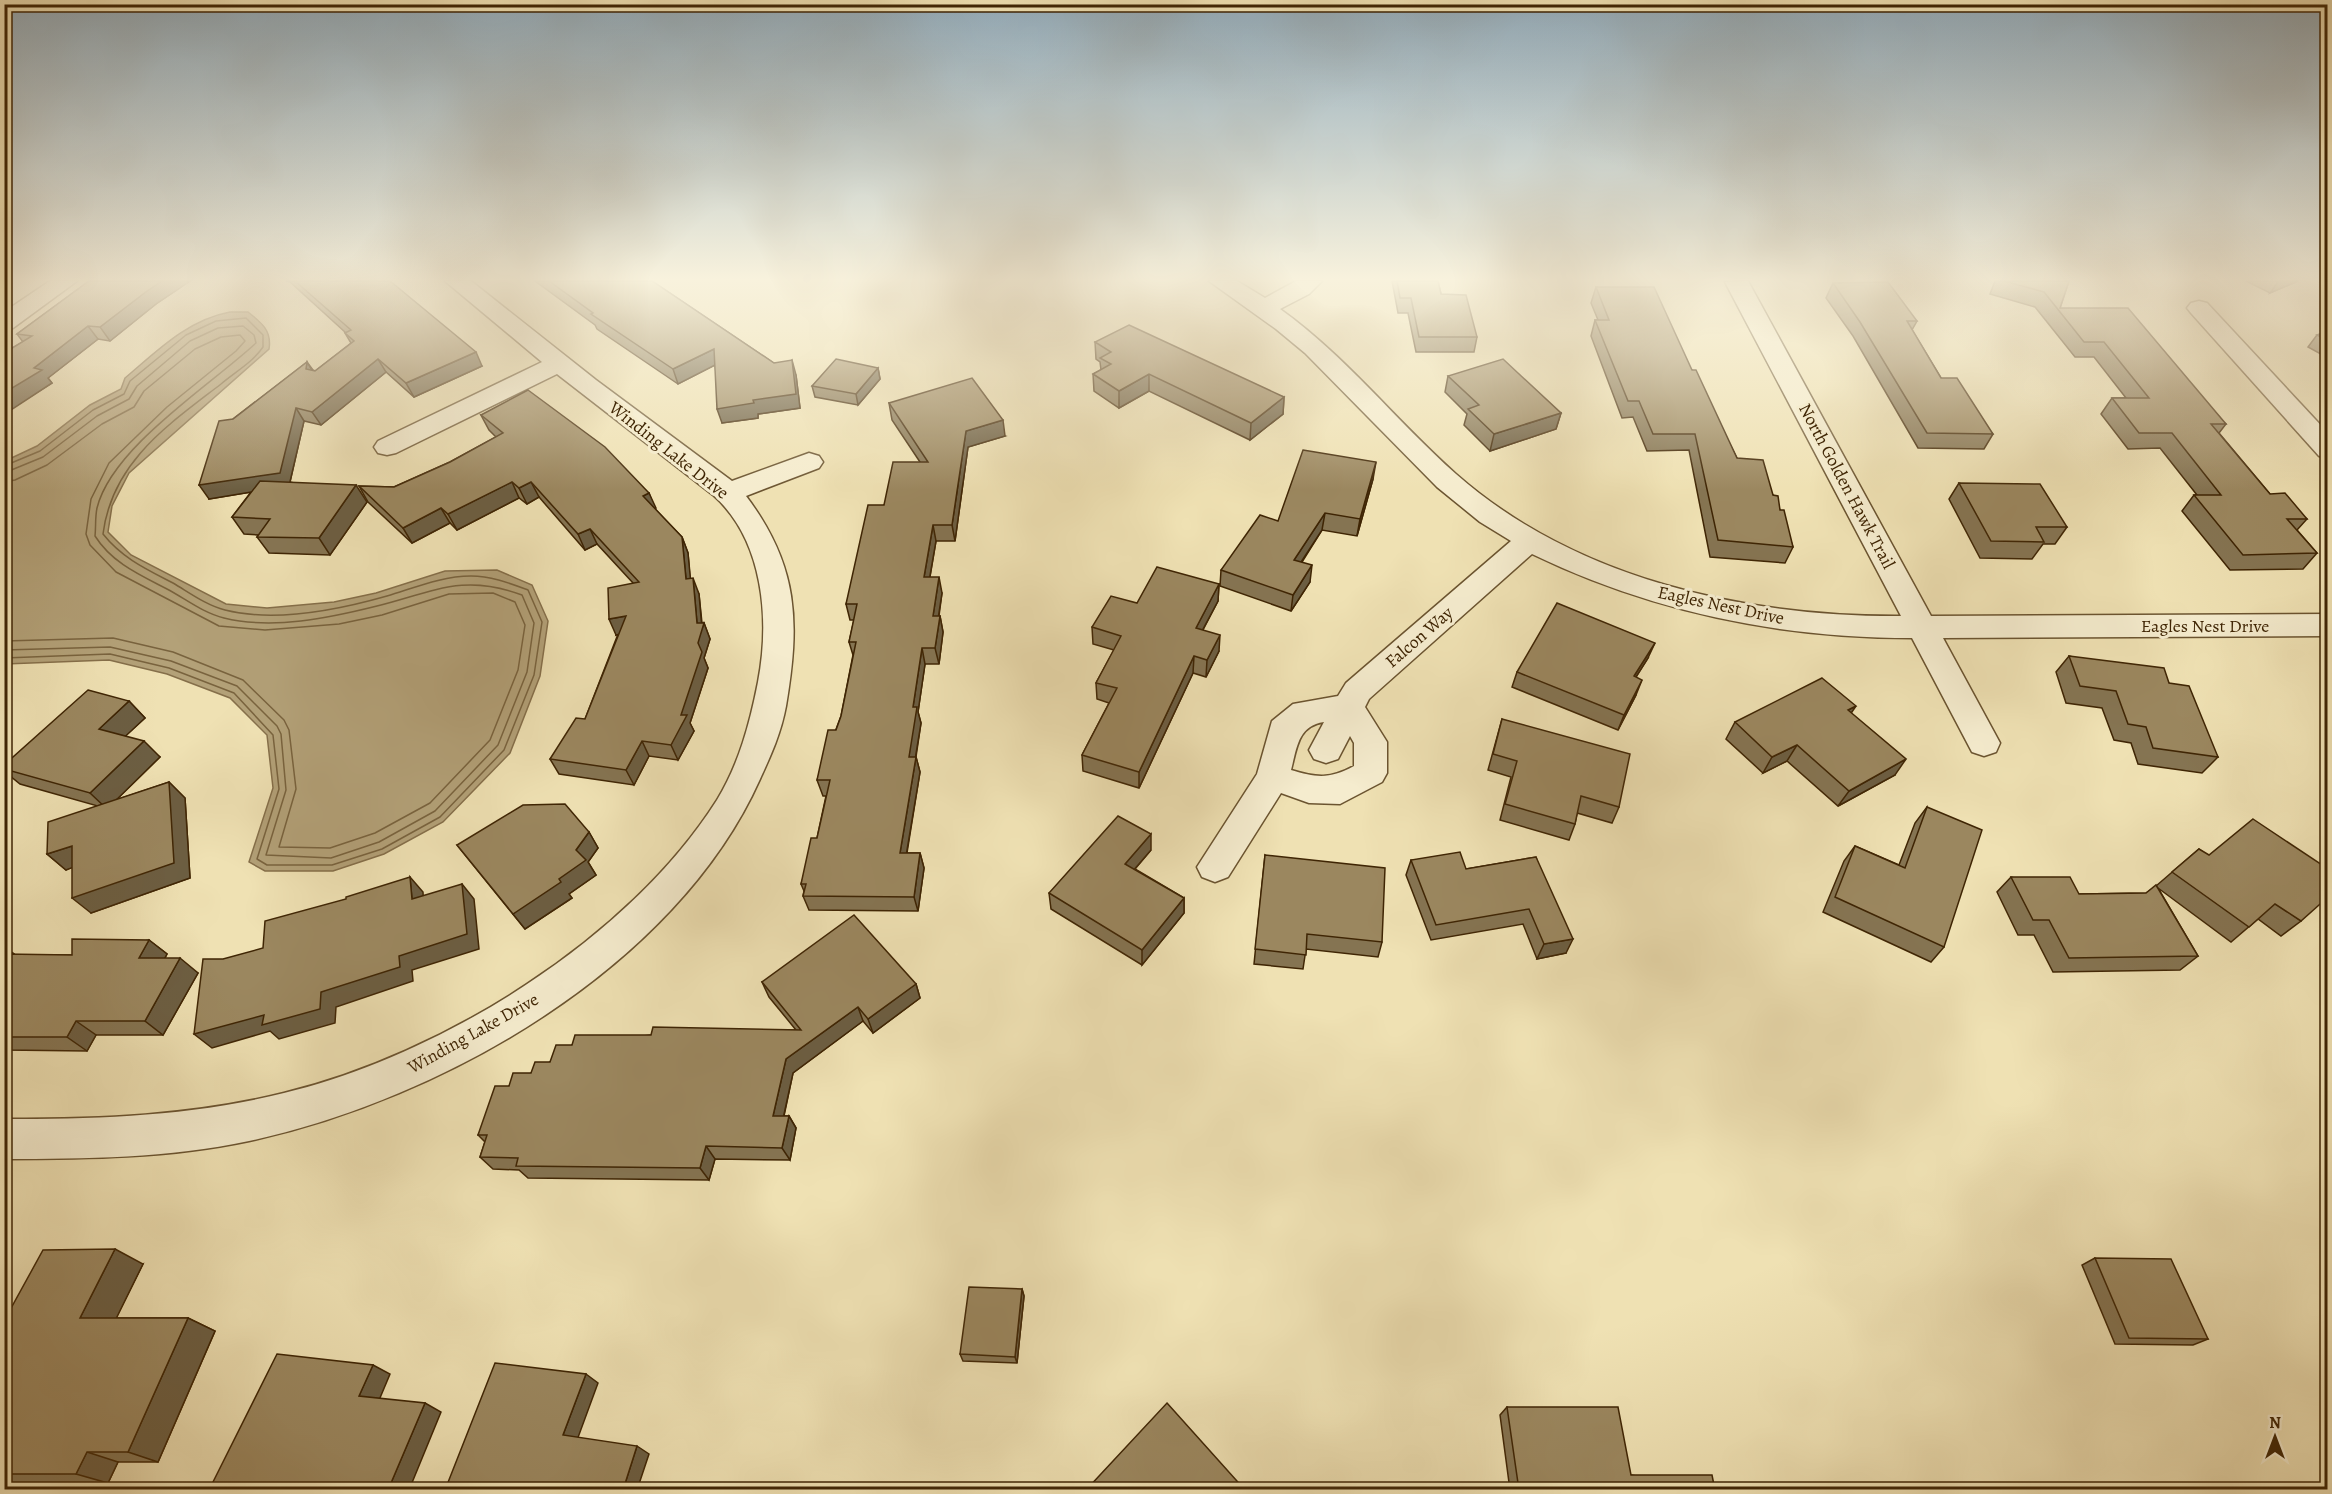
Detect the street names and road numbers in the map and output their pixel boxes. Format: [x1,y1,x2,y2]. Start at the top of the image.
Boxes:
street label: Winding Lake Drive [603,395,734,505]
street label: North Golden Hawk Trail [1793,399,1901,573]
street label: Eagles Nest Drive [1656,580,1786,630]
street label: Falcon Way [1380,600,1459,673]
street label: Eagles Nest Drive [2141,614,2269,638]
street label: Winding Lake Drive [402,987,543,1079]

